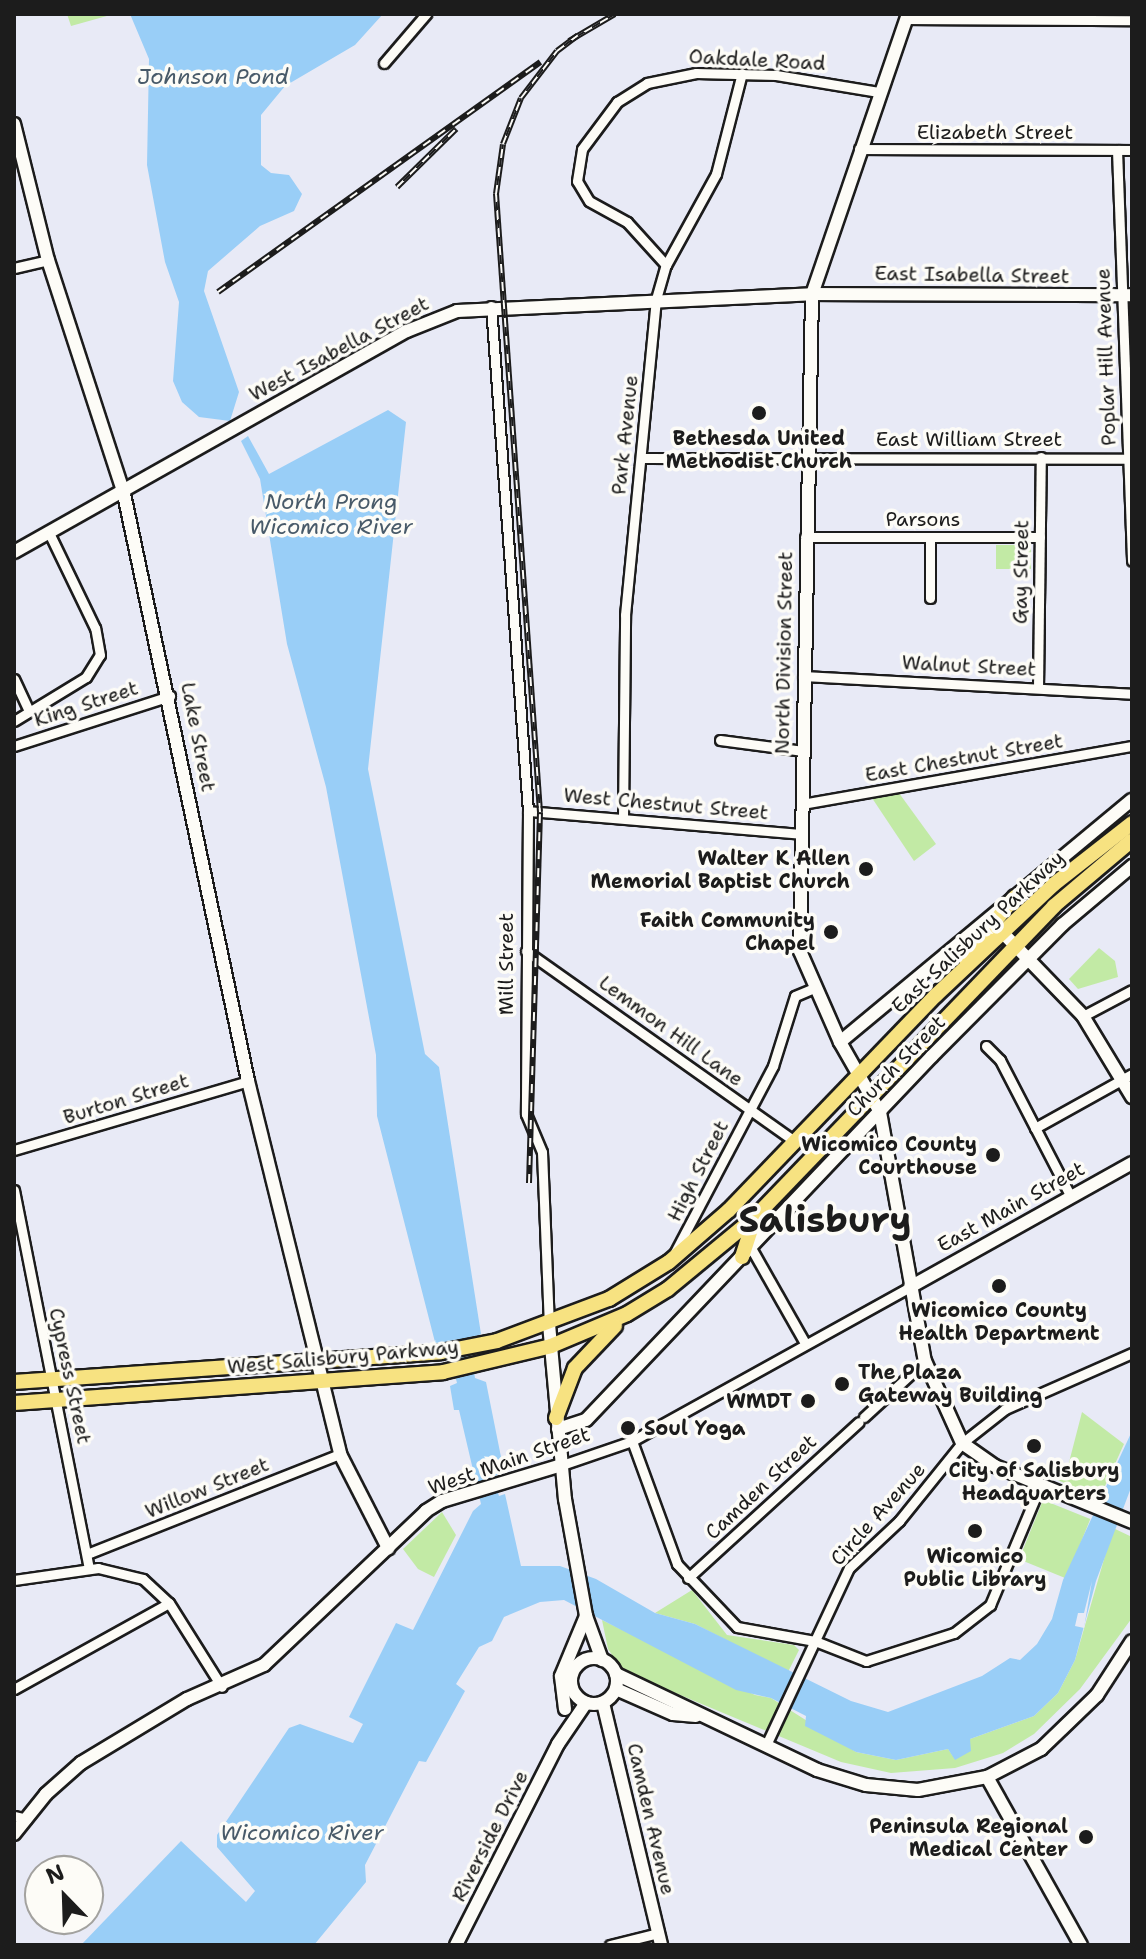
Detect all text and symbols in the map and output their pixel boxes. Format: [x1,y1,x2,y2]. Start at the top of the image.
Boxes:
street label: Oakdale Road [688,44,826,76]
water label: Johnson Pond [137,64,289,90]
street label: Elizabeth Street [917,120,1073,144]
street label: East Isabella Street [874,261,1070,289]
street label: Poplar Hill Avenue [1091,268,1121,446]
street label: West Isabella Street [245,291,433,407]
street label: Park Avenue [607,374,643,496]
marker: Bethesda United Methodist Church [750,404,768,422]
place label: Bethesda United Methodist Church [666,426,852,473]
street label: East William Street [876,427,1062,451]
water label: North Prong Wicomico River [249,488,413,540]
street label: Parsons [885,507,961,531]
street label: Gay Street [1008,520,1034,624]
street label: North Division Street [770,551,798,755]
street label: Walnut Street [901,650,1037,682]
street label: King Street [31,676,141,732]
street label: Lake Street [176,680,220,794]
street label: East Chestnut Street [863,729,1065,787]
street label: West Chestnut Street [563,783,769,825]
place label: Walter K Allen Memorial Baptist Church [590,846,850,893]
street label: East Salisbury Parkway [887,846,1069,1018]
marker: Walter K Allen Memorial Baptist Church [857,860,875,878]
place label: Faith Community Chapel [640,908,815,955]
street label: Mill Street [494,913,518,1015]
marker: Faith Community Chapel [822,923,840,941]
street label: Lemmon Hill Lane [594,971,748,1091]
street label: Church Street [842,1010,950,1122]
street label: Burton Street [60,1069,192,1129]
street label: High Street [662,1116,734,1226]
place label: Wicomico County Courthouse [801,1132,977,1179]
marker: Wicomico County Courthouse [984,1146,1002,1164]
street label: East Main Street [933,1157,1089,1257]
district label: Salisbury [738,1198,912,1242]
marker: Wicomico County Health Department [990,1277,1008,1295]
place label: Wicomico County Health Department [898,1298,1100,1345]
street label: Cypress Street [44,1306,96,1446]
street label: West Salisbury Parkway [226,1335,460,1379]
place label: The Plaza Gateway Building [858,1360,1042,1407]
marker: The Plaza Gateway Building [833,1375,851,1393]
place label: WMDT [726,1389,792,1413]
marker: WMDT [799,1392,817,1410]
place label: Soul Yoga [644,1416,745,1440]
marker: Soul Yoga [619,1419,637,1437]
street label: West Main Street [425,1422,593,1500]
street label: Camden Street [700,1429,822,1545]
marker: City of Salisbury Headquarters [1025,1437,1043,1455]
street label: Willow Street [142,1452,272,1524]
street label: Circle Avenue [826,1458,930,1570]
place label: City of Salisbury Headquarters [948,1458,1120,1505]
marker: Wicomico Public Library [966,1522,984,1540]
place label: Wicomico Public Library [904,1544,1046,1591]
street label: Camden Avenue [622,1741,680,1897]
street label: Riverside Drive [447,1767,533,1905]
place label: Peninsula Regional Medical Center [869,1814,1068,1861]
water label: Wicomico River [220,1820,384,1846]
marker: Peninsula Regional Medical Center [1075,1826,1097,1848]
north arrow [24,1855,104,1935]
text: N [42,1858,69,1891]

